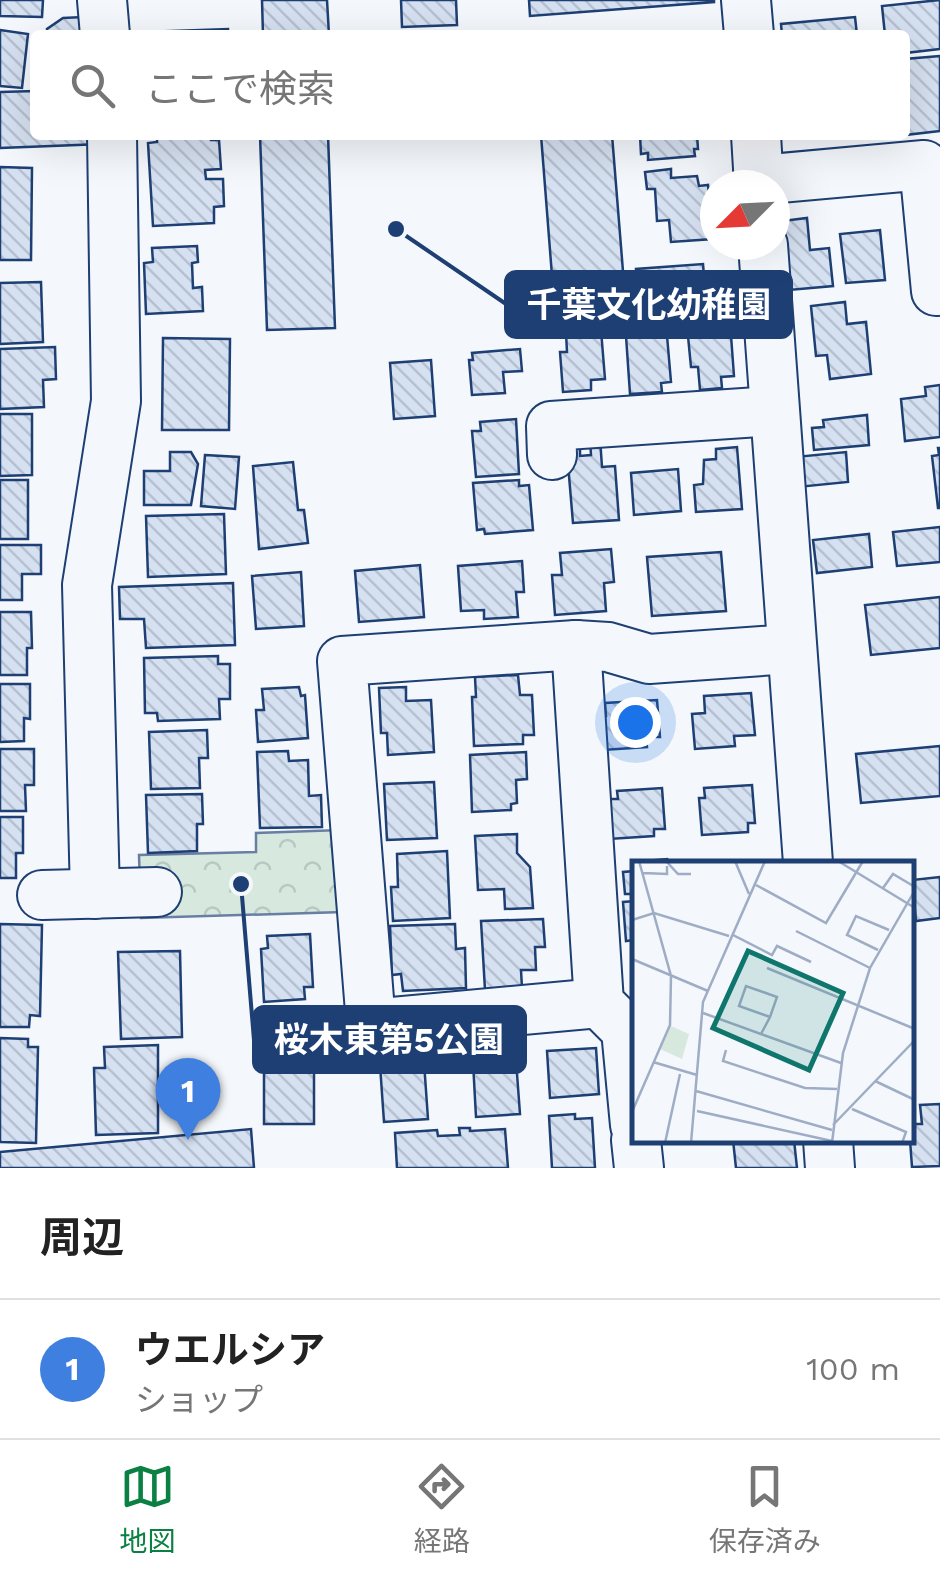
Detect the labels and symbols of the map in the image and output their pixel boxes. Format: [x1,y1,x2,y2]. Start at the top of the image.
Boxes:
north arrow [700,170,790,260]
callout: 千葉文化幼稚園 [506,272,791,337]
text: 千葉文化幼稚園 [526,284,772,326]
your location [610,697,661,748]
inset map [632,861,915,1143]
callout: 桜木東第5公園 [254,1007,525,1072]
text: 桜木東第5公園 [274,1019,504,1061]
pin: 1 [156,1058,220,1140]

